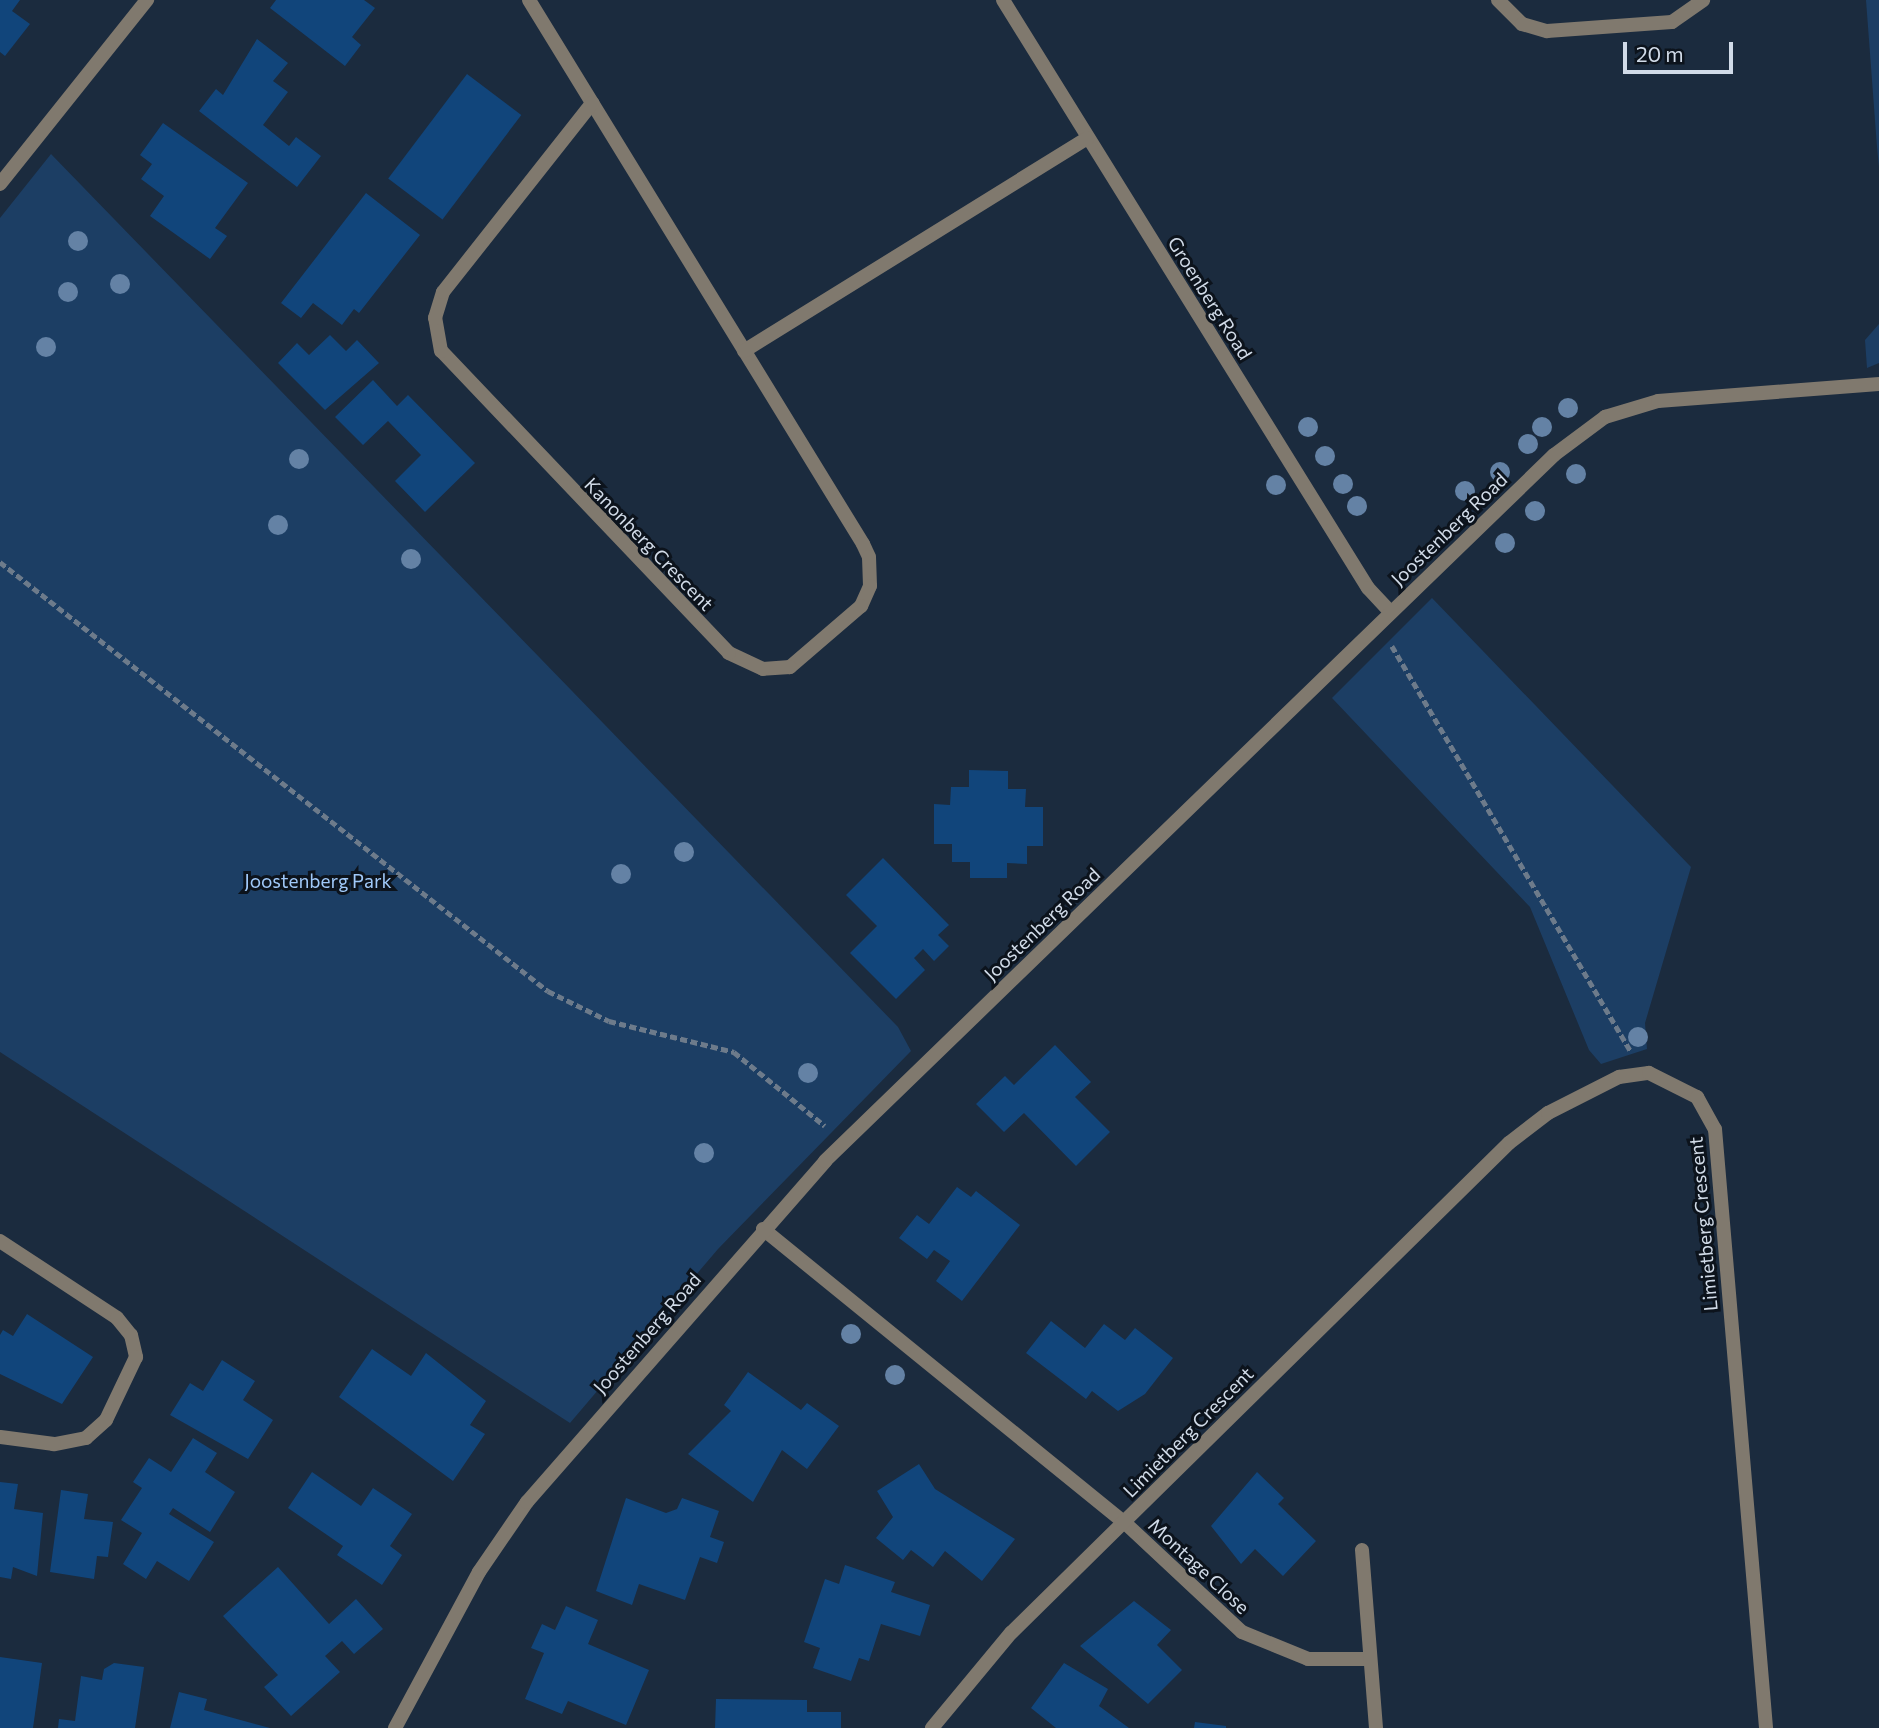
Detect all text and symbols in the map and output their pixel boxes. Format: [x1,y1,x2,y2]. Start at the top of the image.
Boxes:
scale bar [1627,28,1737,72]
text: 20 m [1636,41,1684,66]
street label: Groenberg Road [1163,232,1257,364]
street label: Joostenberg Road [1386,468,1512,590]
street label: Kanonberg Crescent [580,473,718,615]
street label: Joostenberg Road [979,863,1105,985]
park label: Joostenberg Park [244,870,392,892]
street label: Limietberg Crescent [1684,1136,1722,1312]
street label: Joostenberg Road [588,1268,706,1398]
street label: Limietberg Crescent [1118,1362,1258,1502]
street label: Montage Close [1144,1513,1254,1619]

